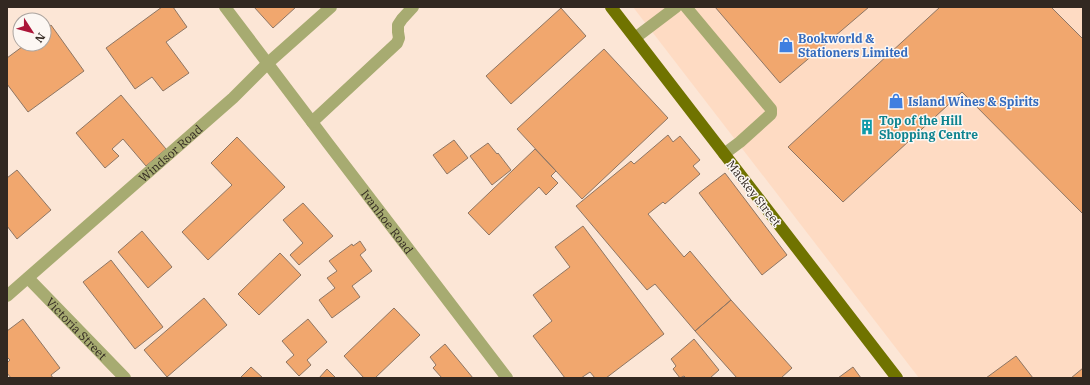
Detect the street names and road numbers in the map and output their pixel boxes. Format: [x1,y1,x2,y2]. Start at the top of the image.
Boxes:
street label: Windsor Road [135,121,205,185]
street label: Mackey Street [724,157,784,229]
street label: Ivanhoe Road [358,186,417,256]
street label: Victoria Street [43,294,110,363]

